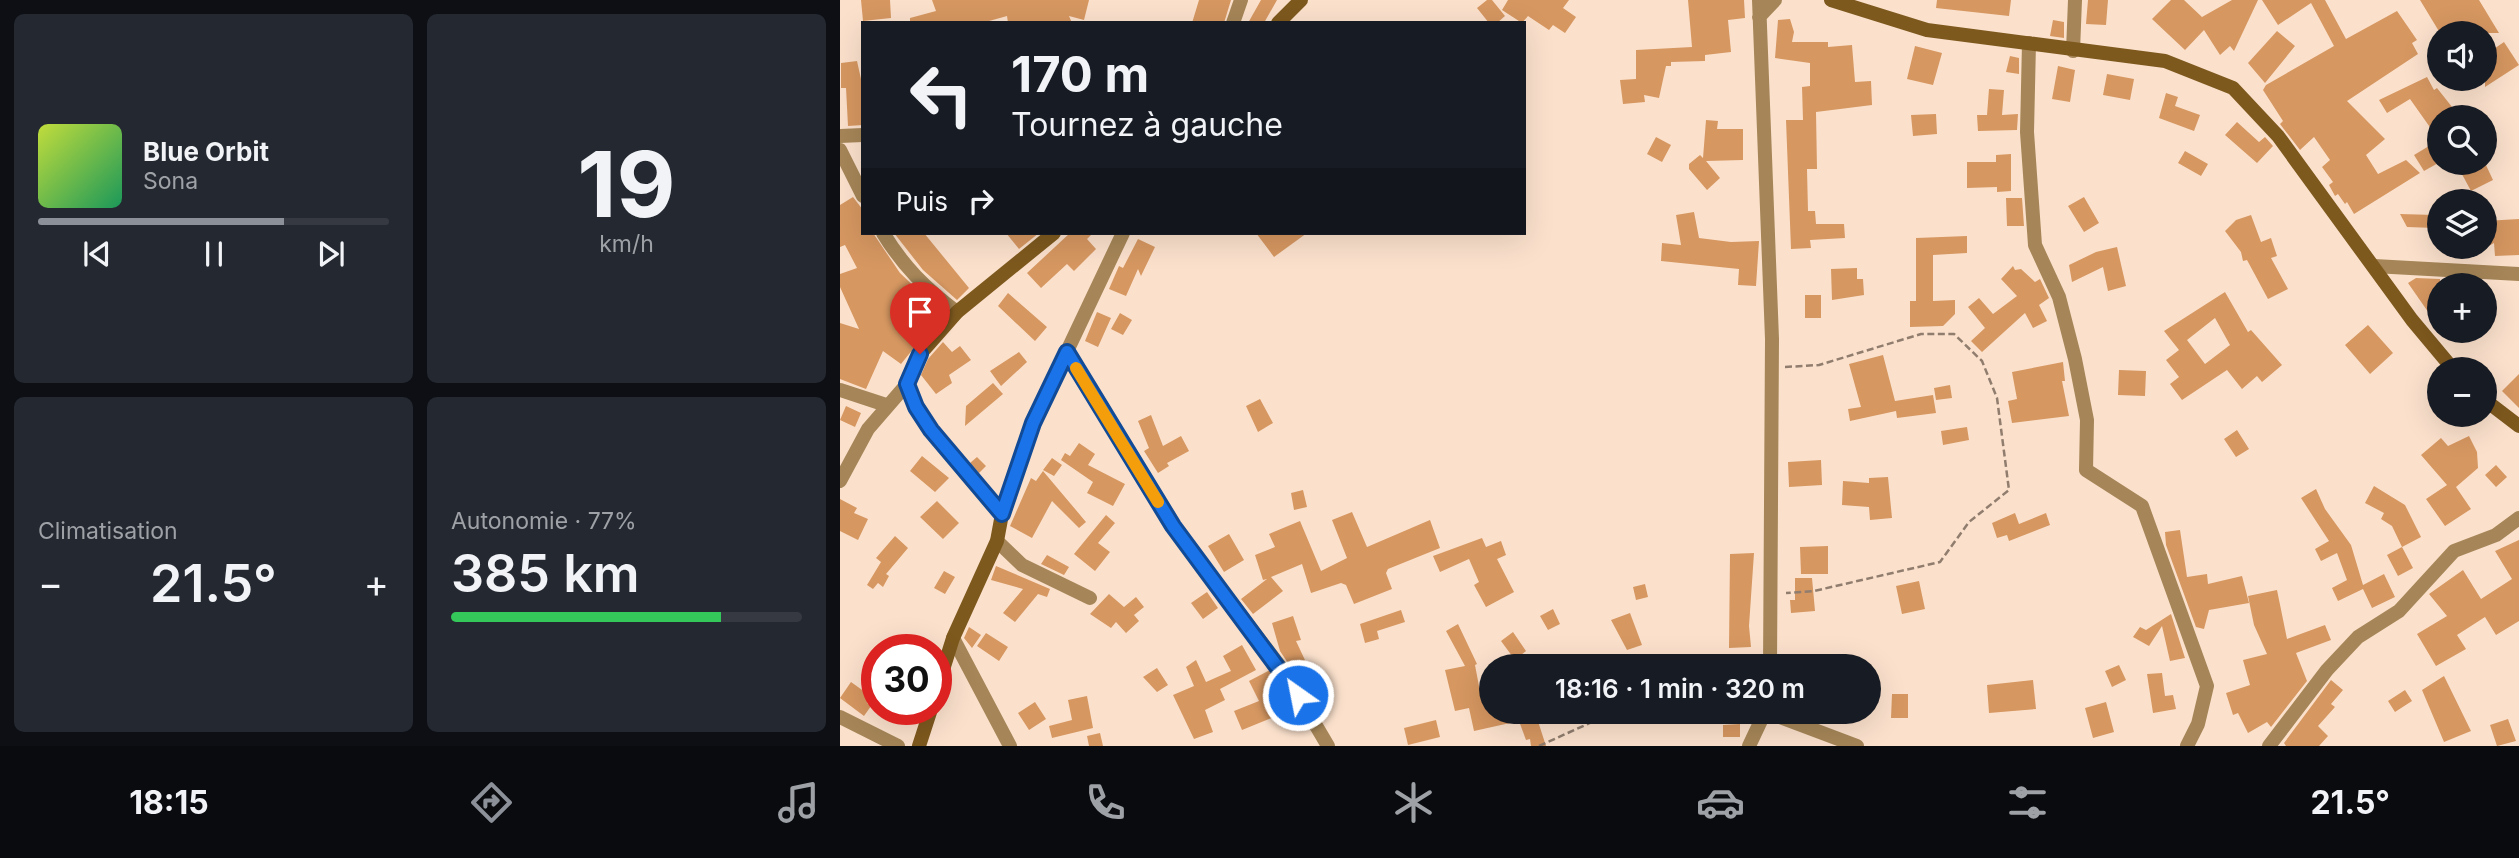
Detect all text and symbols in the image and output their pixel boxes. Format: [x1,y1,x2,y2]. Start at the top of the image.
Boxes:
map controls [2427,21,2497,427]
button: sound [2427,21,2497,91]
text: 170 m [1011,45,1149,104]
icon: left [896,49,987,140]
text: Tournez à gauche [1011,105,1283,144]
button: search [2427,105,2497,175]
text: 19 [577,129,676,239]
text: Blue Orbit [143,136,269,167]
text: Sona [143,167,198,195]
icon: right [962,182,1000,220]
text: Puis [896,186,948,217]
button: layers [2427,189,2497,259]
text: km/h [599,230,654,258]
icon: previous [78,235,116,273]
icon: pause [195,235,233,273]
icon: next [312,235,350,273]
button: + [2427,273,2497,343]
pin [890,282,950,354]
icon: arrive [901,293,939,331]
button: − [2427,357,2497,427]
text: Autonomie · 77% [451,507,637,535]
text: Climatisation [38,517,178,545]
text: 385 km [451,542,640,605]
text: 21.5° [150,552,277,615]
text: − [38,560,63,606]
text: + [364,560,389,606]
speed limit sign: 30 [861,634,952,725]
position arrow [1261,658,1335,732]
text: 18:16 · 1 min · 320 m [1555,673,1805,704]
icon: directions [467,778,516,827]
icon: music [774,778,823,827]
icon: phone [1081,778,1130,827]
icon: climate [1389,778,1438,827]
icon: car [1696,778,1745,827]
icon: filters [2003,778,2052,827]
text: 18:15 [129,783,209,822]
text: 21.5° [2310,783,2390,822]

